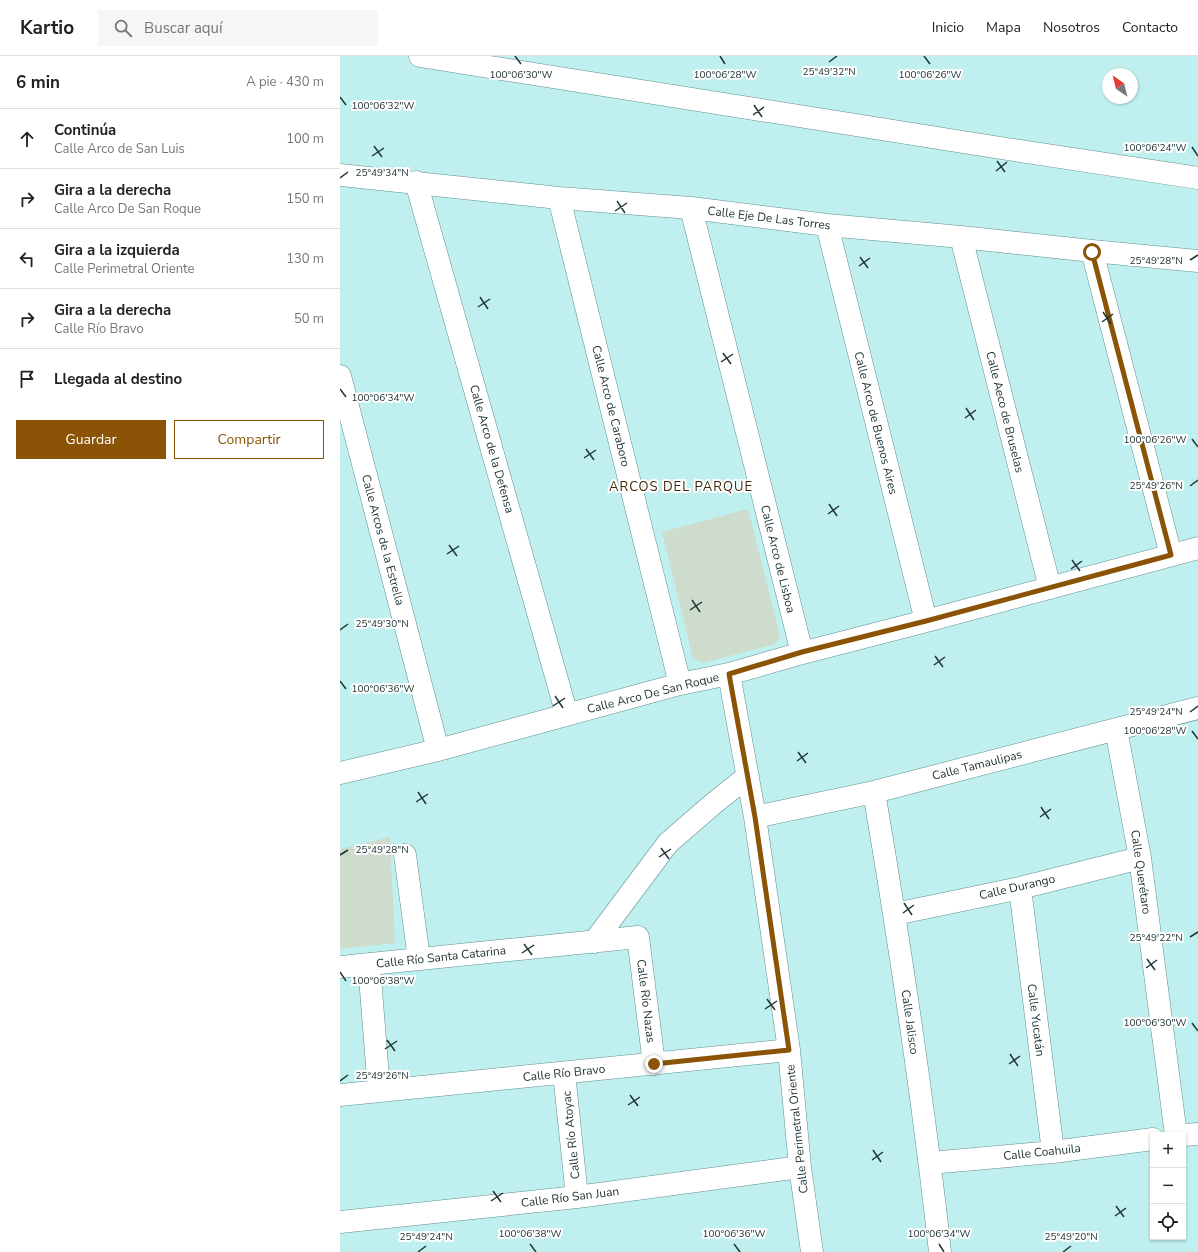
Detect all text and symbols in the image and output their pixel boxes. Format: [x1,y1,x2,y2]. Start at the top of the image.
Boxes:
search box [98,10,378,46]
text: Kartio [20,15,74,41]
icon: search [112,17,134,39]
text: Buscar aquí [144,18,223,38]
text: Inicio [932,18,964,37]
text: Mapa [986,18,1021,37]
text: Nosotros [1043,18,1100,37]
text: Contacto [1122,18,1178,37]
text: 25°49'32"N [802,65,856,79]
text: 100°06'30"W [490,68,552,82]
text: 100°06'28"W [694,68,756,82]
text: 100°06'26"W [899,68,961,82]
north arrow [1102,68,1138,104]
text: 6 min [16,71,60,94]
text: A pie · 430 m [246,73,324,91]
text: 100°06'32"W [352,99,414,113]
text: Continúa [54,120,116,140]
icon: ahead [16,128,38,150]
text: 100 m [286,130,324,148]
text: Calle Arco de San Luis [54,140,185,158]
text: 100°06'24"W [1124,141,1186,155]
text: 25°49'34"N [355,166,409,180]
text: Gira a la derecha [54,180,171,200]
icon: right [16,188,38,210]
text: 150 m [286,190,324,208]
text: Calle Arco De San Roque [54,200,201,218]
street label: Calle Eje De Las Torres [707,203,832,234]
text: Gira a la izquierda [54,240,180,260]
route start [1083,243,1101,261]
icon: left [16,248,38,270]
text: 130 m [286,250,324,268]
text: 25°49'28"N [1129,254,1183,268]
text: Calle Perimetral Oriente [54,260,194,278]
text: Gira a la derecha [54,300,171,320]
icon: right [16,308,38,330]
text: 50 m [294,310,324,328]
text: Calle Río Bravo [54,320,144,338]
street label: Calle Arco de Caraboro [588,344,634,469]
street label: Calle Arco de Buenos Aires [850,350,902,496]
street label: Calle Aeco de Bruselas [982,350,1028,475]
icon: arrive [16,368,38,390]
text: Llegada al destino [54,369,182,389]
street label: Calle Arco de la Defensa [466,383,518,515]
text: 100°06'34"W [352,391,414,405]
button: Guardar [16,420,166,459]
button: Compartir [174,420,324,459]
text: 100°06'26"W [1124,433,1186,447]
street label: Calle Arcos de la Estrella [358,473,408,607]
district label: ARCOS DEL PARQUE [609,478,753,496]
text: 25°49'26"N [1129,479,1183,493]
street label: Calle Arco de Lisboa [757,503,799,615]
text: 25°49'30"N [355,617,409,631]
street label: Calle Arco De San Roque [585,669,721,717]
text: 100°06'36"W [352,682,414,696]
text: 25°49'24"N [1129,705,1183,719]
text: 100°06'28"W [1124,724,1186,738]
street label: Calle Tamaulipas [930,746,1024,784]
street label: Calle Querétaro [1127,829,1155,916]
text: 25°49'28"N [355,843,409,857]
street label: Calle Durango [977,870,1057,904]
text: 25°49'22"N [1129,931,1183,945]
street label: Calle Río Santa Catarina [375,942,507,972]
street label: Calle Río Nazas [633,958,659,1044]
text: 100°06'38"W [352,974,414,988]
street label: Calle Yucatán [1024,983,1048,1057]
street label: Calle Jalisco [898,989,923,1056]
text: 100°06'30"W [1124,1016,1186,1030]
route end [645,1055,663,1073]
street label: Calle Río Bravo [522,1061,606,1085]
street label: Calle Perimetral Oriente [782,1064,812,1194]
text: 25°49'26"N [355,1069,409,1083]
street label: Calle Río Atoyac [558,1090,584,1180]
map controls [1150,1132,1186,1240]
button: + [1150,1132,1186,1168]
street label: Calle Coahuila [1003,1140,1081,1164]
button: − [1150,1168,1186,1204]
street label: Calle Río San Juan [520,1183,620,1211]
button: locate [1150,1204,1186,1240]
text: 100°06'38"W [499,1227,561,1241]
text: 100°06'36"W [703,1227,765,1241]
text: 100°06'34"W [908,1227,970,1241]
text: 25°49'24"N [399,1230,453,1244]
text: 25°49'20"N [1044,1230,1098,1244]

